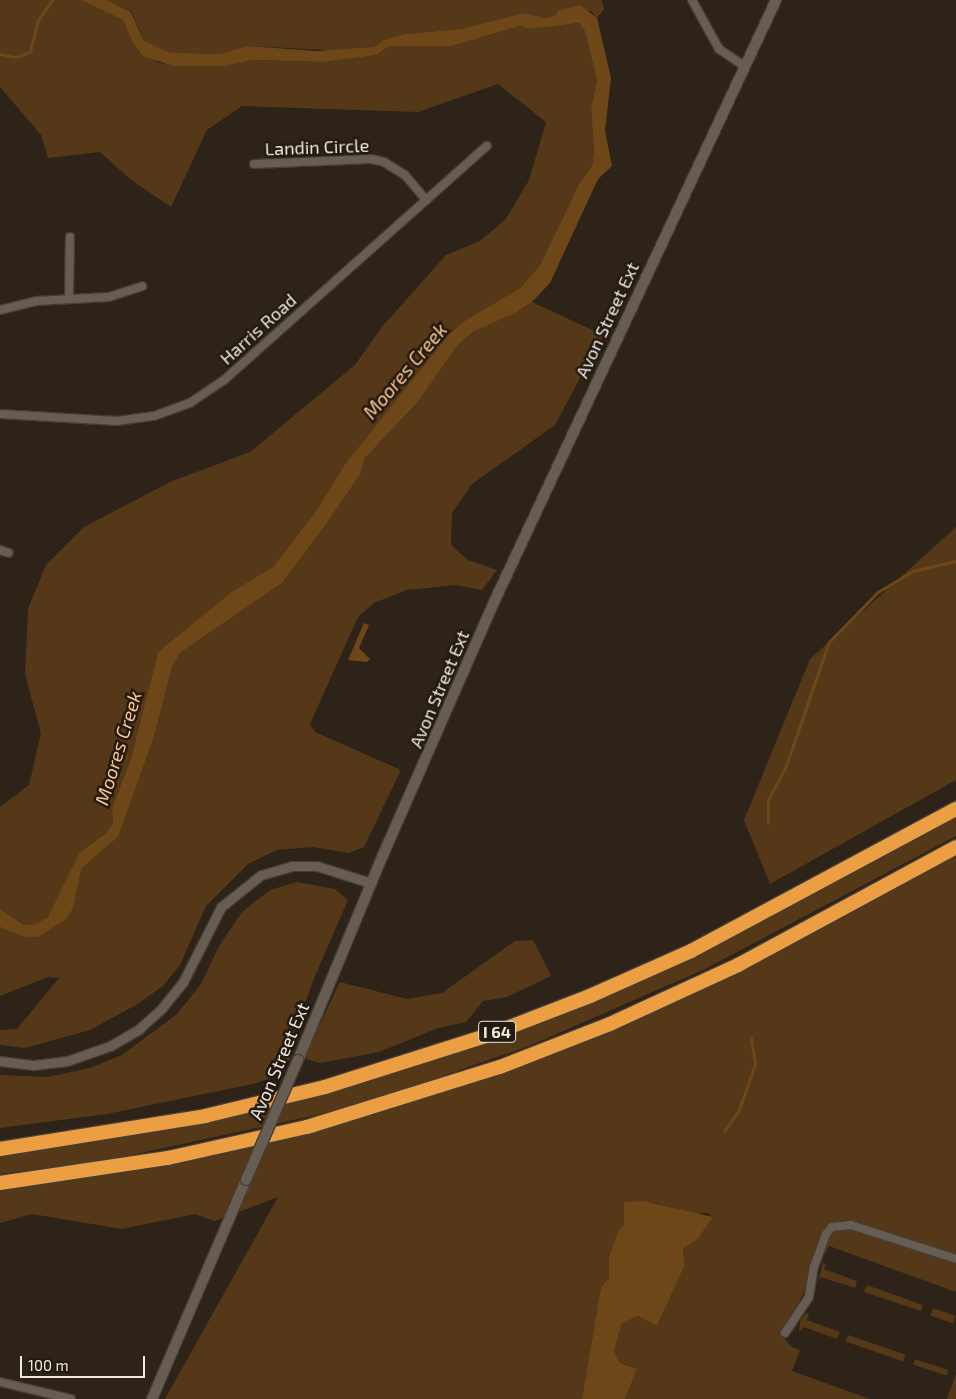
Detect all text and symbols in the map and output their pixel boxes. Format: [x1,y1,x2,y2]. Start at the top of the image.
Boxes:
street label: Landin Circle [264,134,370,160]
street label: Avon Street Ext [571,259,643,381]
street label: Harris Road [215,289,301,369]
water label: Moores Creek [358,318,452,424]
street label: Avon Street Ext [405,627,473,751]
water label: Moores Creek [90,688,146,808]
street label: Avon Street Ext [245,999,313,1123]
road number: I 64 [477,1019,517,1046]
scale bar [22,1346,148,1378]
text: 100 m [28,1356,69,1374]

